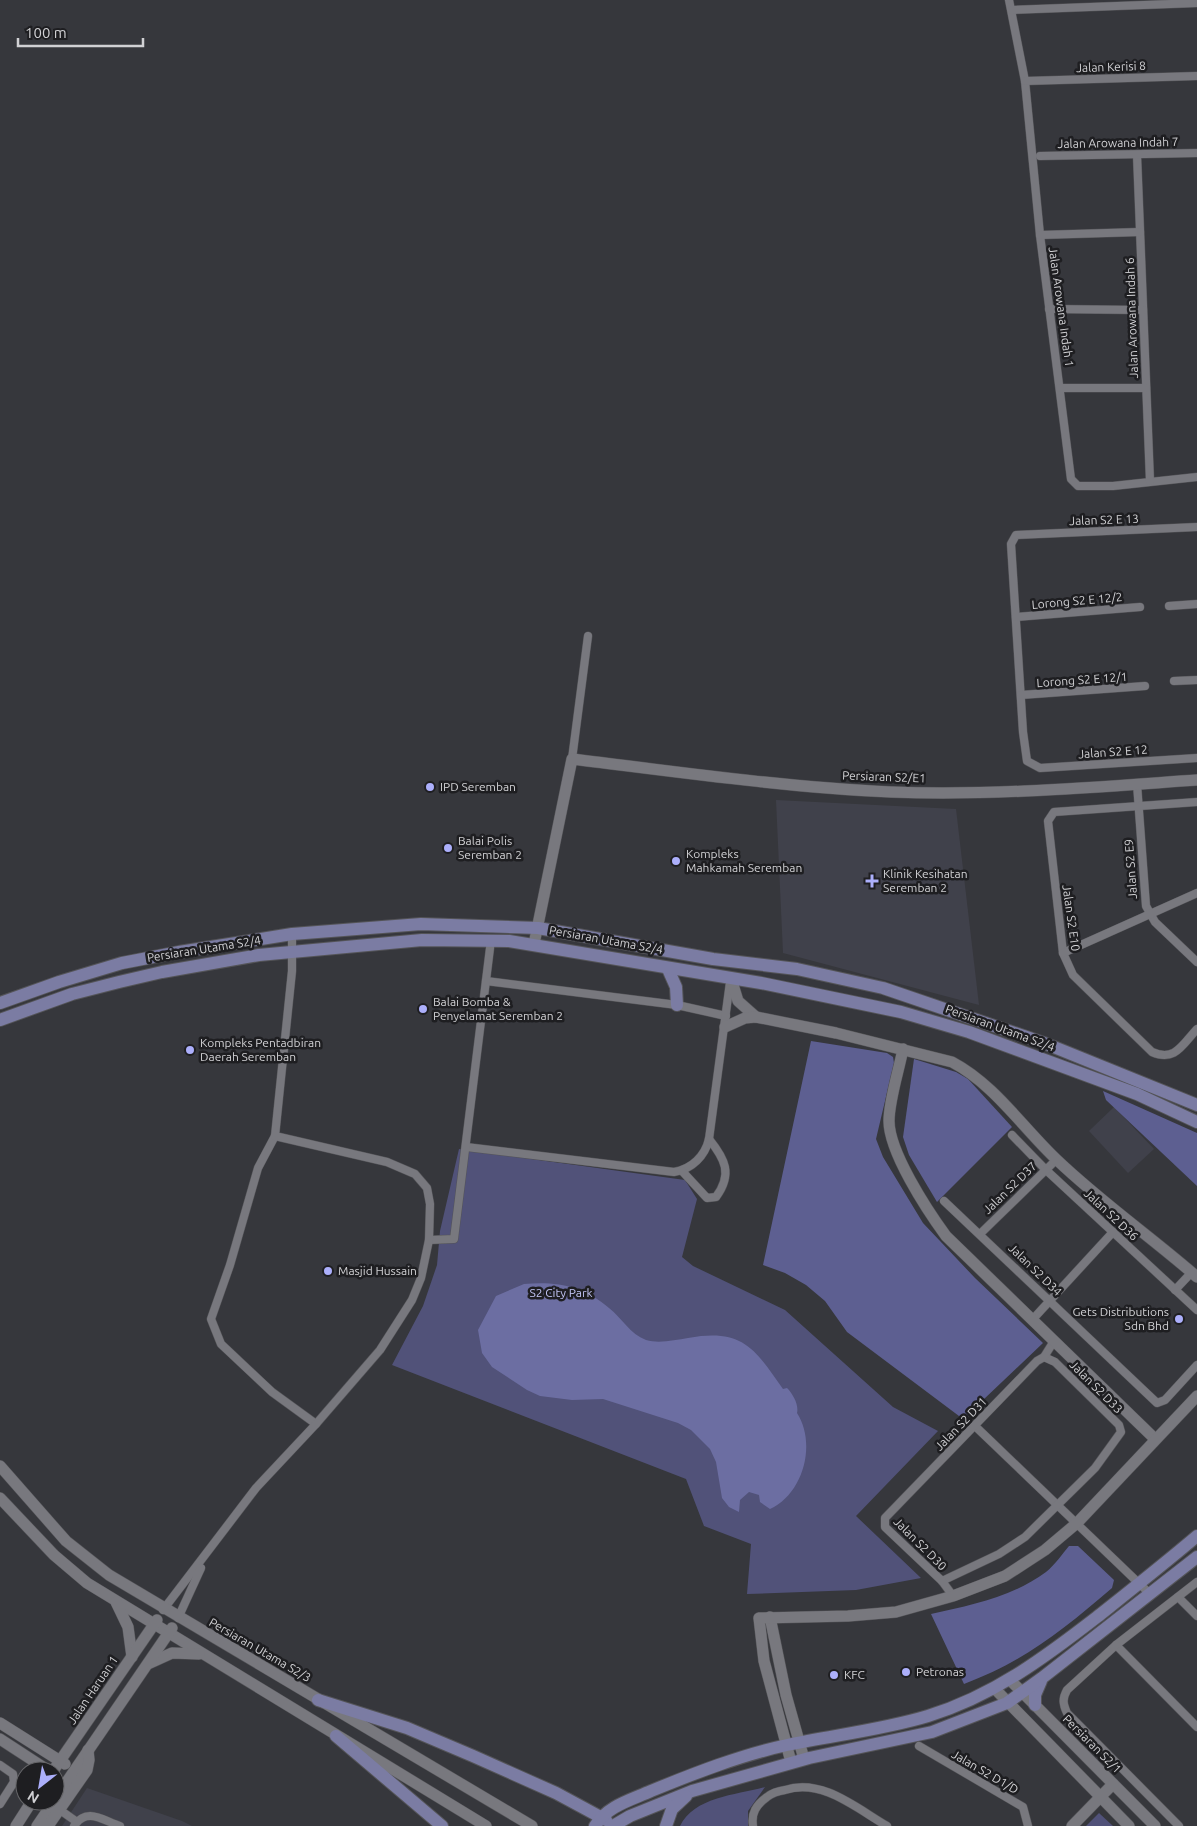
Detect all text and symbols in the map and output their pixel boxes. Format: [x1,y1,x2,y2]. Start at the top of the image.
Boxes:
scale bar [18,15,142,47]
text: 100 m [25,24,67,41]
street label: Jalan Kerisi 8 [1076,59,1146,74]
street label: Jalan Arowana Indah 7 [1057,135,1179,150]
street label: Jalan Arowana Indah 1 [1047,246,1076,368]
street label: Jalan Arowana Indah 6 [1123,257,1140,379]
street label: Jalan S2 E 13 [1069,512,1139,527]
street label: Lorong S2 E 12/2 [1031,590,1123,611]
street label: Lorong S2 E 12/1 [1036,670,1128,689]
street label: Jalan S2 E 12 [1078,743,1148,760]
street label: Persiaran S2/E1 [842,769,926,784]
place label: IPD Seremban [440,780,516,793]
marker: IPD Seremban [424,781,436,793]
place label: Balai Polis Seremban 2 [458,834,522,861]
street label: Jalan S2 E9 [1122,838,1139,900]
marker: Balai Polis Seremban 2 [442,842,454,854]
place label: Kompleks Mahkamah Seremban [686,847,802,874]
marker: Kompleks Mahkamah Seremban [670,855,682,867]
place label: Klinik Kesihatan Seremban 2 [883,867,968,894]
marker: Klinik Kesihatan Seremban 2 [865,874,879,888]
street label: Jalan S2 E10 [1060,884,1083,952]
street label: Persiaran Utama S2/4 [548,923,664,956]
street label: Persiaran Utama S2/4 [146,933,262,964]
place label: Balai Bomba & Penyelamat Seremban 2 [433,995,563,1022]
street label: Persiaran Utama S2/4 [944,1002,1057,1053]
marker: Balai Bomba & Penyelamat Seremban 2 [417,1003,429,1015]
place label: Kompleks Pentadbiran Daerah Seremban [200,1036,321,1063]
marker: Kompleks Pentadbiran Daerah Seremban [184,1044,196,1056]
street label: Jalan S2 D37 [980,1159,1039,1216]
street label: Jalan S2 D36 [1082,1186,1141,1243]
street label: Jalan S2 D34 [1006,1241,1065,1298]
place label: Masjid Hussain [338,1264,417,1277]
marker: Masjid Hussain [322,1265,334,1277]
park label: S2 City Park [529,1286,593,1299]
place label: Gets Distributions Sdn Bhd [1072,1305,1169,1332]
marker: Gets Distributions Sdn Bhd [1173,1313,1185,1325]
street label: Jalan S2 D33 [1067,1358,1125,1416]
street label: Jalan S2 D31 [932,1394,989,1453]
street label: Jalan S2 D30 [891,1515,949,1573]
street label: Persiaran Utama S2/3 [207,1615,313,1684]
street label: Jalan Haruan 1 [65,1653,120,1726]
place label: Petronas [916,1665,964,1678]
marker: Petronas [900,1666,912,1678]
place label: KFC [844,1668,866,1681]
marker: KFC [828,1669,840,1681]
street label: Persiaran S2/1 [1061,1712,1124,1775]
street label: Jalan S2 D1/D [950,1747,1021,1796]
north arrow [15,1761,65,1811]
text: N [25,1788,42,1807]

